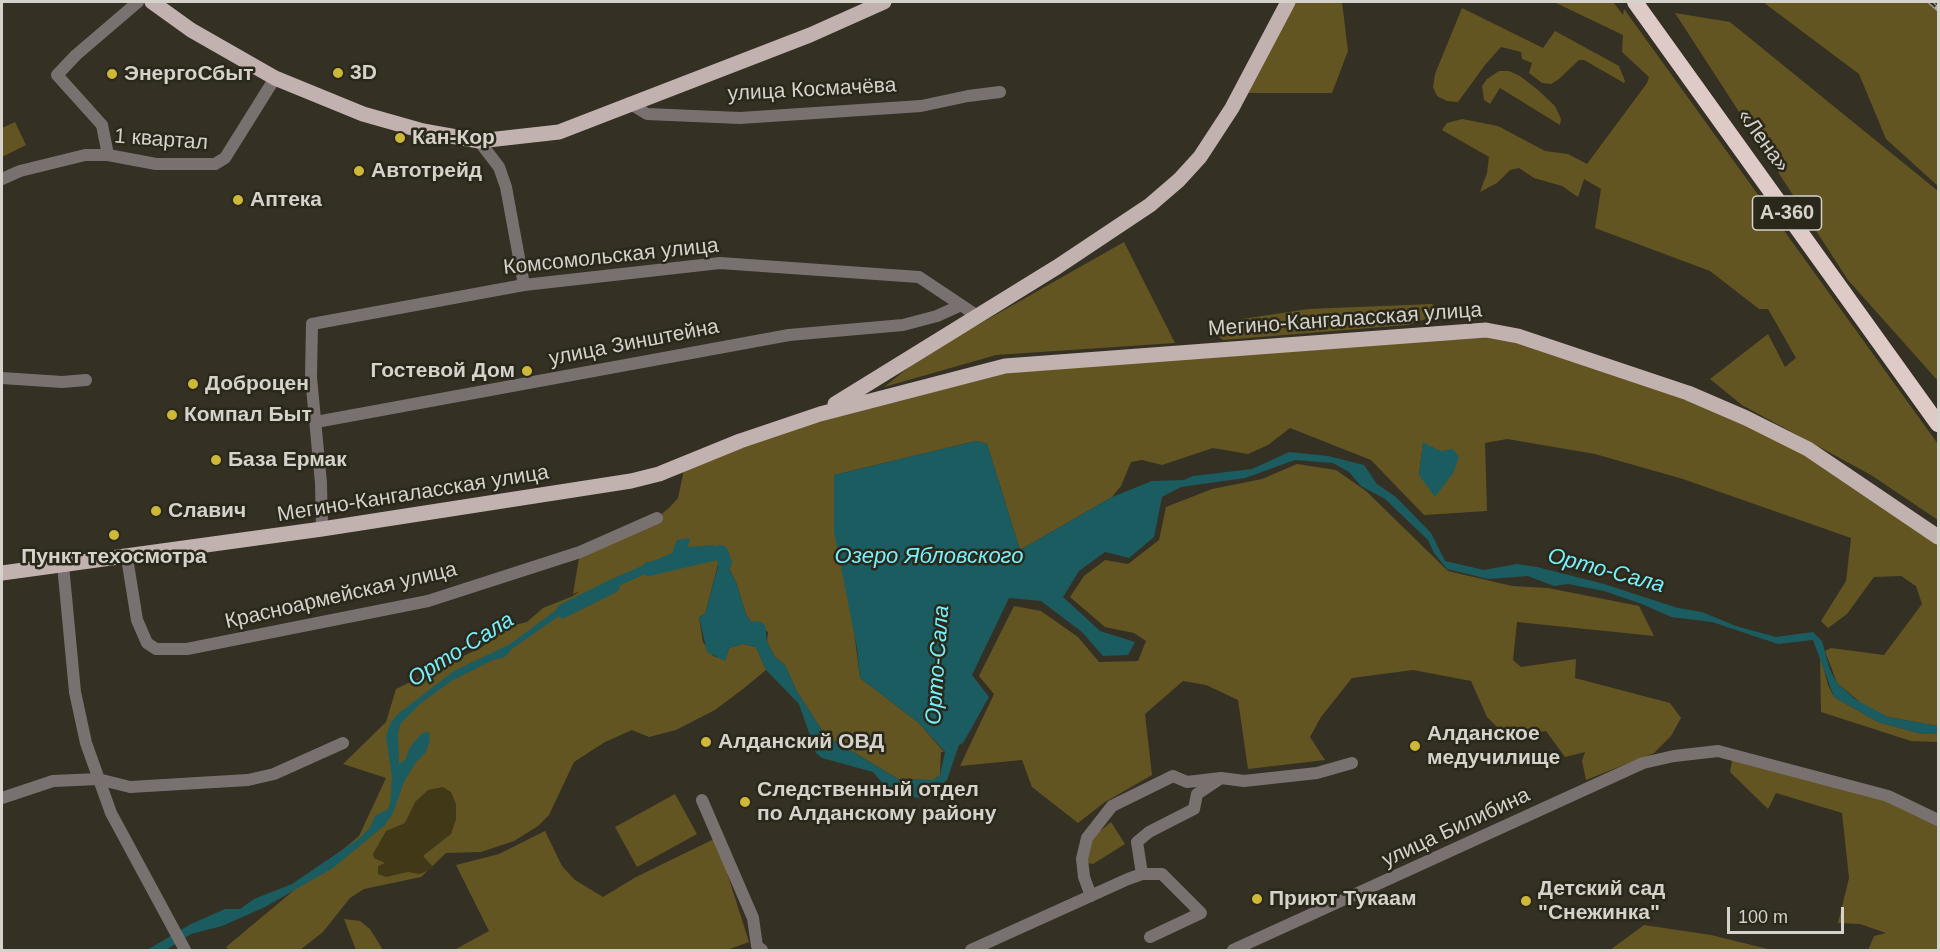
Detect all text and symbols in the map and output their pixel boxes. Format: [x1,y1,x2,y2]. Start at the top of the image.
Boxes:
place label: 3D [350,60,377,86]
place label: ЭнергоСбыт [124,61,254,87]
marker: 3D [331,66,345,80]
marker: ЭнергоСбыт [105,67,119,81]
street label: улица Космачёва [727,73,897,107]
street label: «Лена» [1732,104,1794,178]
street label: 1 квартал [113,124,209,156]
place label: Кан-Кор [412,125,495,151]
marker: Кан-Кор [393,131,407,145]
place label: Автотрейд [371,158,482,184]
marker: Автотрейд [352,164,366,178]
place label: Аптека [250,187,322,213]
marker: Аптека [231,193,245,207]
road number: А-360 [1752,196,1822,230]
street label: Комсомольская улица [502,233,720,281]
street label: Мегино-Кангаласская улица [1207,298,1483,342]
street label: улица Зинштейна [547,314,721,372]
place label: Гостевой Дом [370,358,515,384]
marker: Гостевой Дом [520,364,534,378]
place label: Доброцен [205,371,309,397]
marker: Доброцен [186,377,200,391]
place label: Компал Быт [184,402,312,428]
marker: Компал Быт [165,408,179,422]
place label: База Ермак [228,447,347,473]
marker: База Ермак [209,453,223,467]
street label: Мегино-Кангаласская улица [275,460,551,528]
place label: Славич [168,498,246,524]
marker: Славич [149,504,163,518]
marker: Пункт техосмотра [107,528,121,542]
water label: Орто-Сала [1545,543,1667,599]
place label: Пункт техосмотра [21,544,207,570]
water label: Озеро Ябловского [835,544,1023,570]
street label: Красноармейская улица [223,557,459,635]
water label: Орто-Сала [921,604,955,726]
water label: Орто-Сала [403,607,519,693]
place label: Алданское медучилище [1427,721,1560,771]
place label: Алданский ОВД [718,729,884,755]
marker: Алданский ОВД [699,735,713,749]
marker: Алданское медучилище [1408,739,1422,753]
place label: Следственный отдел по Алданскому району [757,777,996,827]
street label: улица Билибина [1378,783,1534,873]
marker: Следственный отдел по Алданскому району [738,795,752,809]
place label: Детский сад "Снежинка" [1538,876,1665,926]
place label: Приют Тукаам [1269,886,1416,912]
marker: Приют Тукаам [1250,892,1264,906]
marker: Детский сад "Снежинка" [1519,894,1533,908]
scale bar [1730,895,1847,933]
text: 100 m [1738,907,1788,927]

